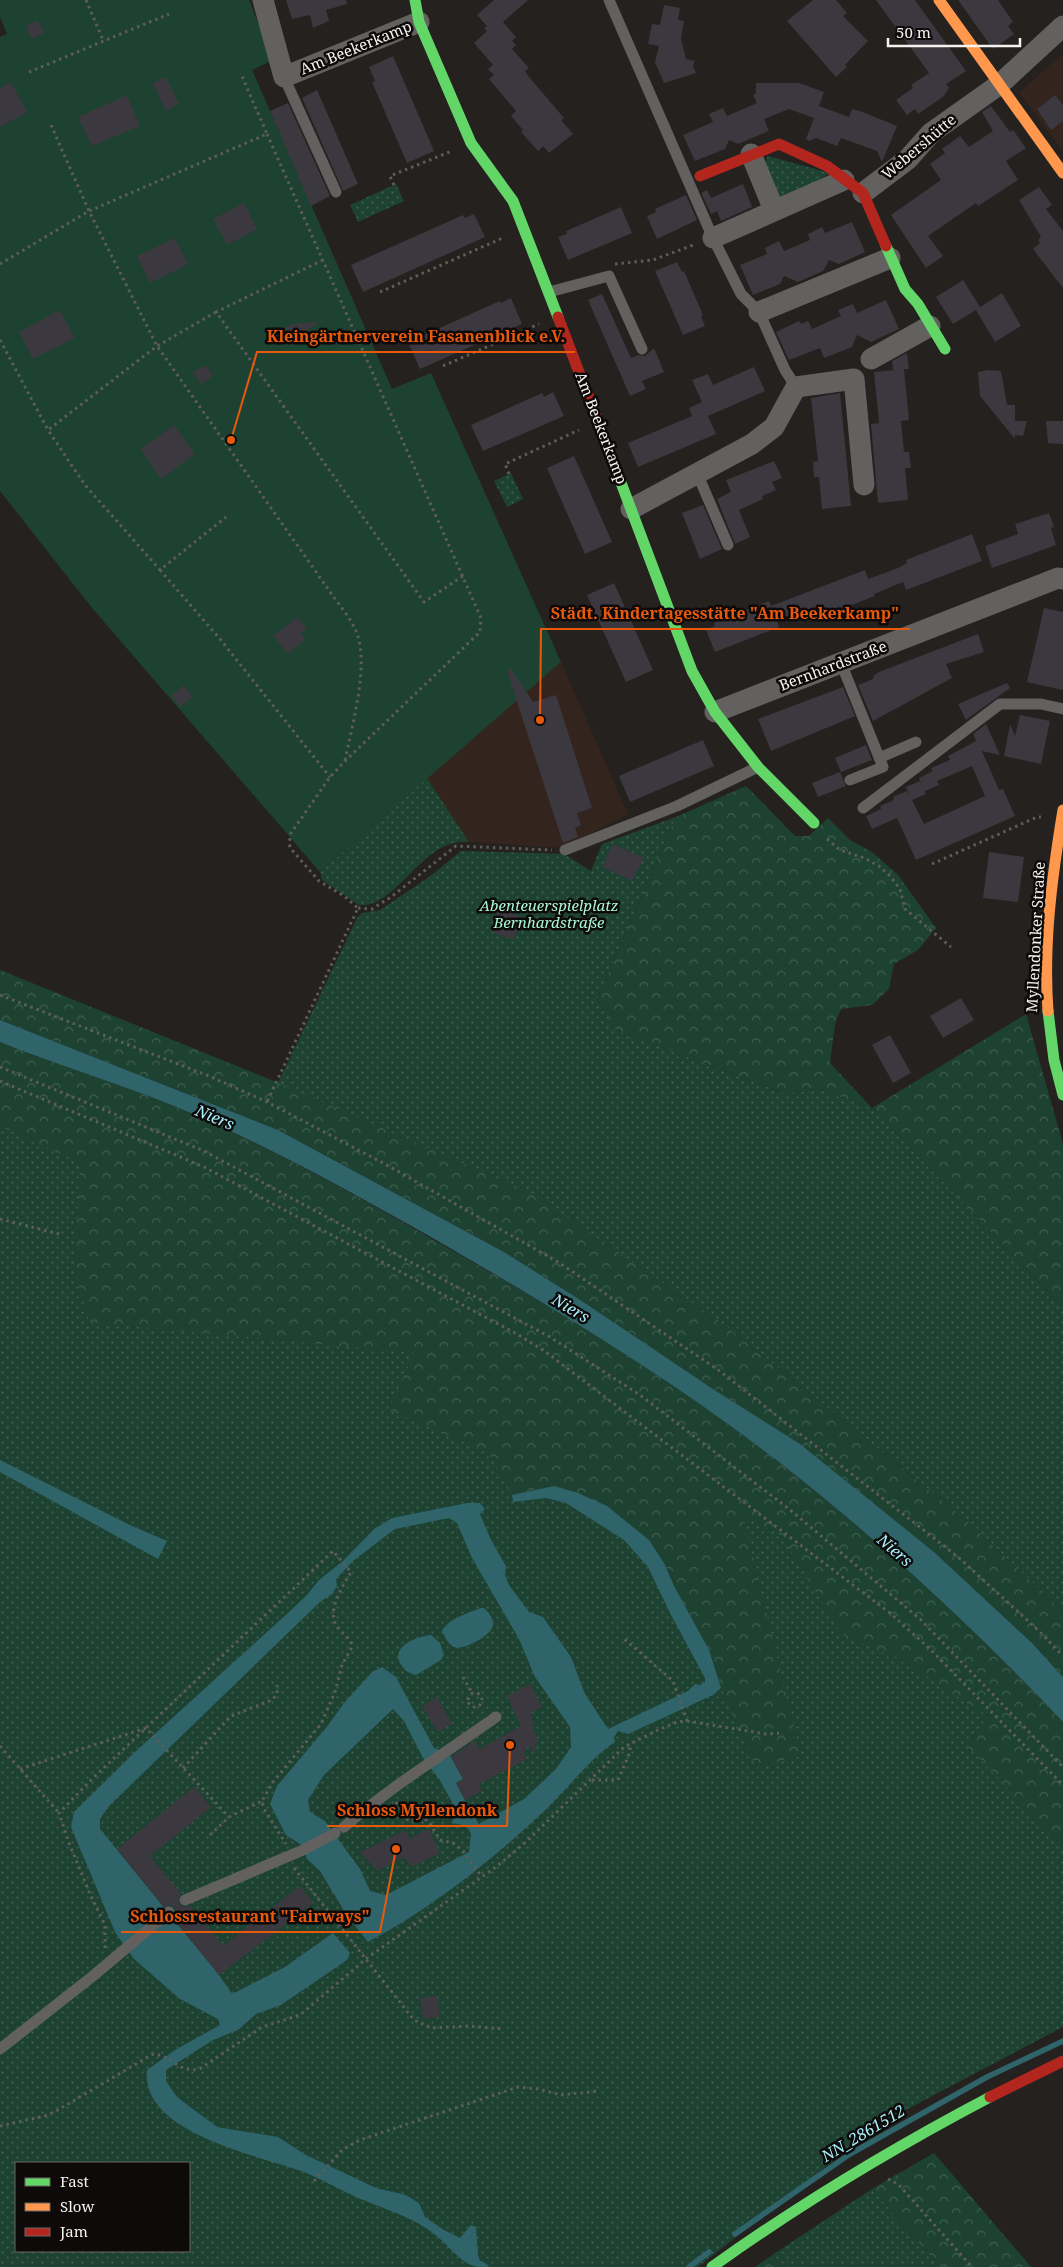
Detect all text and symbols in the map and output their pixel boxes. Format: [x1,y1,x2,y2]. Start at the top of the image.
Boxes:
scale bar [888,15,1020,47]
street label: Am Beekerkamp [297,16,414,79]
text: 50 m [896,22,931,42]
street label: Webershütte [877,109,960,183]
callout: Kleingärtnerverein Fasanenblick e.V. [257,321,575,352]
text: Kleingärtnerverein Fasanenblick e.V. [267,325,565,347]
street label: Am Beekerkamp [571,369,633,487]
callout: Städt. Kindertagesstätte "Am Beekerkamp" [541,598,910,629]
text: Städt. Kindertagesstätte "Am Beekerkamp" [551,602,899,624]
street label: Bernhardstraße [776,635,889,695]
street label: Myllendonker Straße [1021,861,1049,1013]
park label: Abenteuerspielplatz Bernhardstraße [479,895,619,932]
water label: Niers [191,1099,238,1135]
water label: Niers [547,1288,594,1328]
water label: Niers [872,1528,917,1571]
callout: Schloss Myllendonk [327,1795,507,1826]
text: Schloss Myllendonk [337,1799,498,1821]
callout: Schlossrestaurant "Fairways" [121,1901,380,1932]
text: Schlossrestaurant "Fairways" [130,1905,370,1927]
water label: NN_2861512 [816,2099,909,2167]
legend [15,2162,190,2252]
text: Fast [60,2171,89,2191]
text: Slow [60,2196,94,2216]
text: Jam [59,2221,88,2241]

